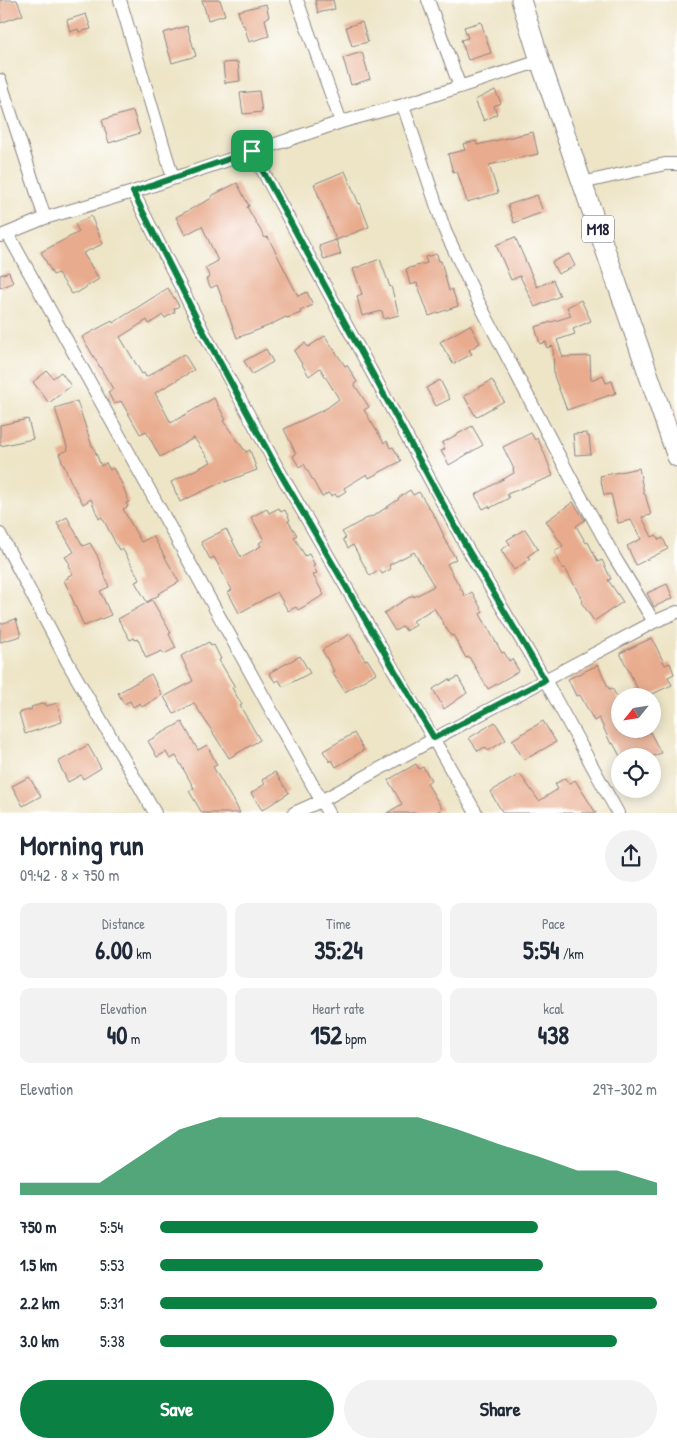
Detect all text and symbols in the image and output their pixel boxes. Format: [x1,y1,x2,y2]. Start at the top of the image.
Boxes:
pin [231,130,273,172]
icon: arrive [238,137,266,165]
road number: M18 [582,215,614,242]
north arrow [611,688,661,738]
map controls [611,688,661,798]
button: locate [611,748,661,798]
text: Morning run [20,826,144,864]
button: share [605,830,657,882]
text: 09:42 · 8 × 750 m [20,864,119,886]
text: Distance [102,914,145,933]
text: Time [326,914,351,933]
text: Pace [542,914,565,933]
text: 6.00 [95,933,133,967]
text: 35:24 [314,933,363,967]
text: 5:54 [523,933,559,967]
text: km [133,944,152,963]
text: /km [559,944,584,963]
text: Elevation [100,999,147,1018]
text: Heart rate [312,999,365,1018]
text: kcal [543,999,564,1018]
text: 40 [107,1018,127,1052]
text: 152 [311,1018,342,1052]
text: 438 [538,1018,569,1052]
text: m [127,1029,140,1048]
text: bpm [342,1029,366,1048]
text: Elevation [20,1078,73,1100]
text: 297–302 m [593,1078,657,1100]
text: 750 m [20,1216,56,1238]
text: 5:54 [100,1216,123,1238]
text: 1.5 km [20,1254,57,1276]
text: 5:53 [100,1254,124,1276]
text: 2.2 km [20,1292,60,1314]
text: 5:31 [100,1292,123,1314]
text: 3.0 km [20,1330,59,1352]
text: 5:38 [100,1330,125,1352]
button: Save [20,1380,334,1438]
button: Share [344,1380,657,1438]

